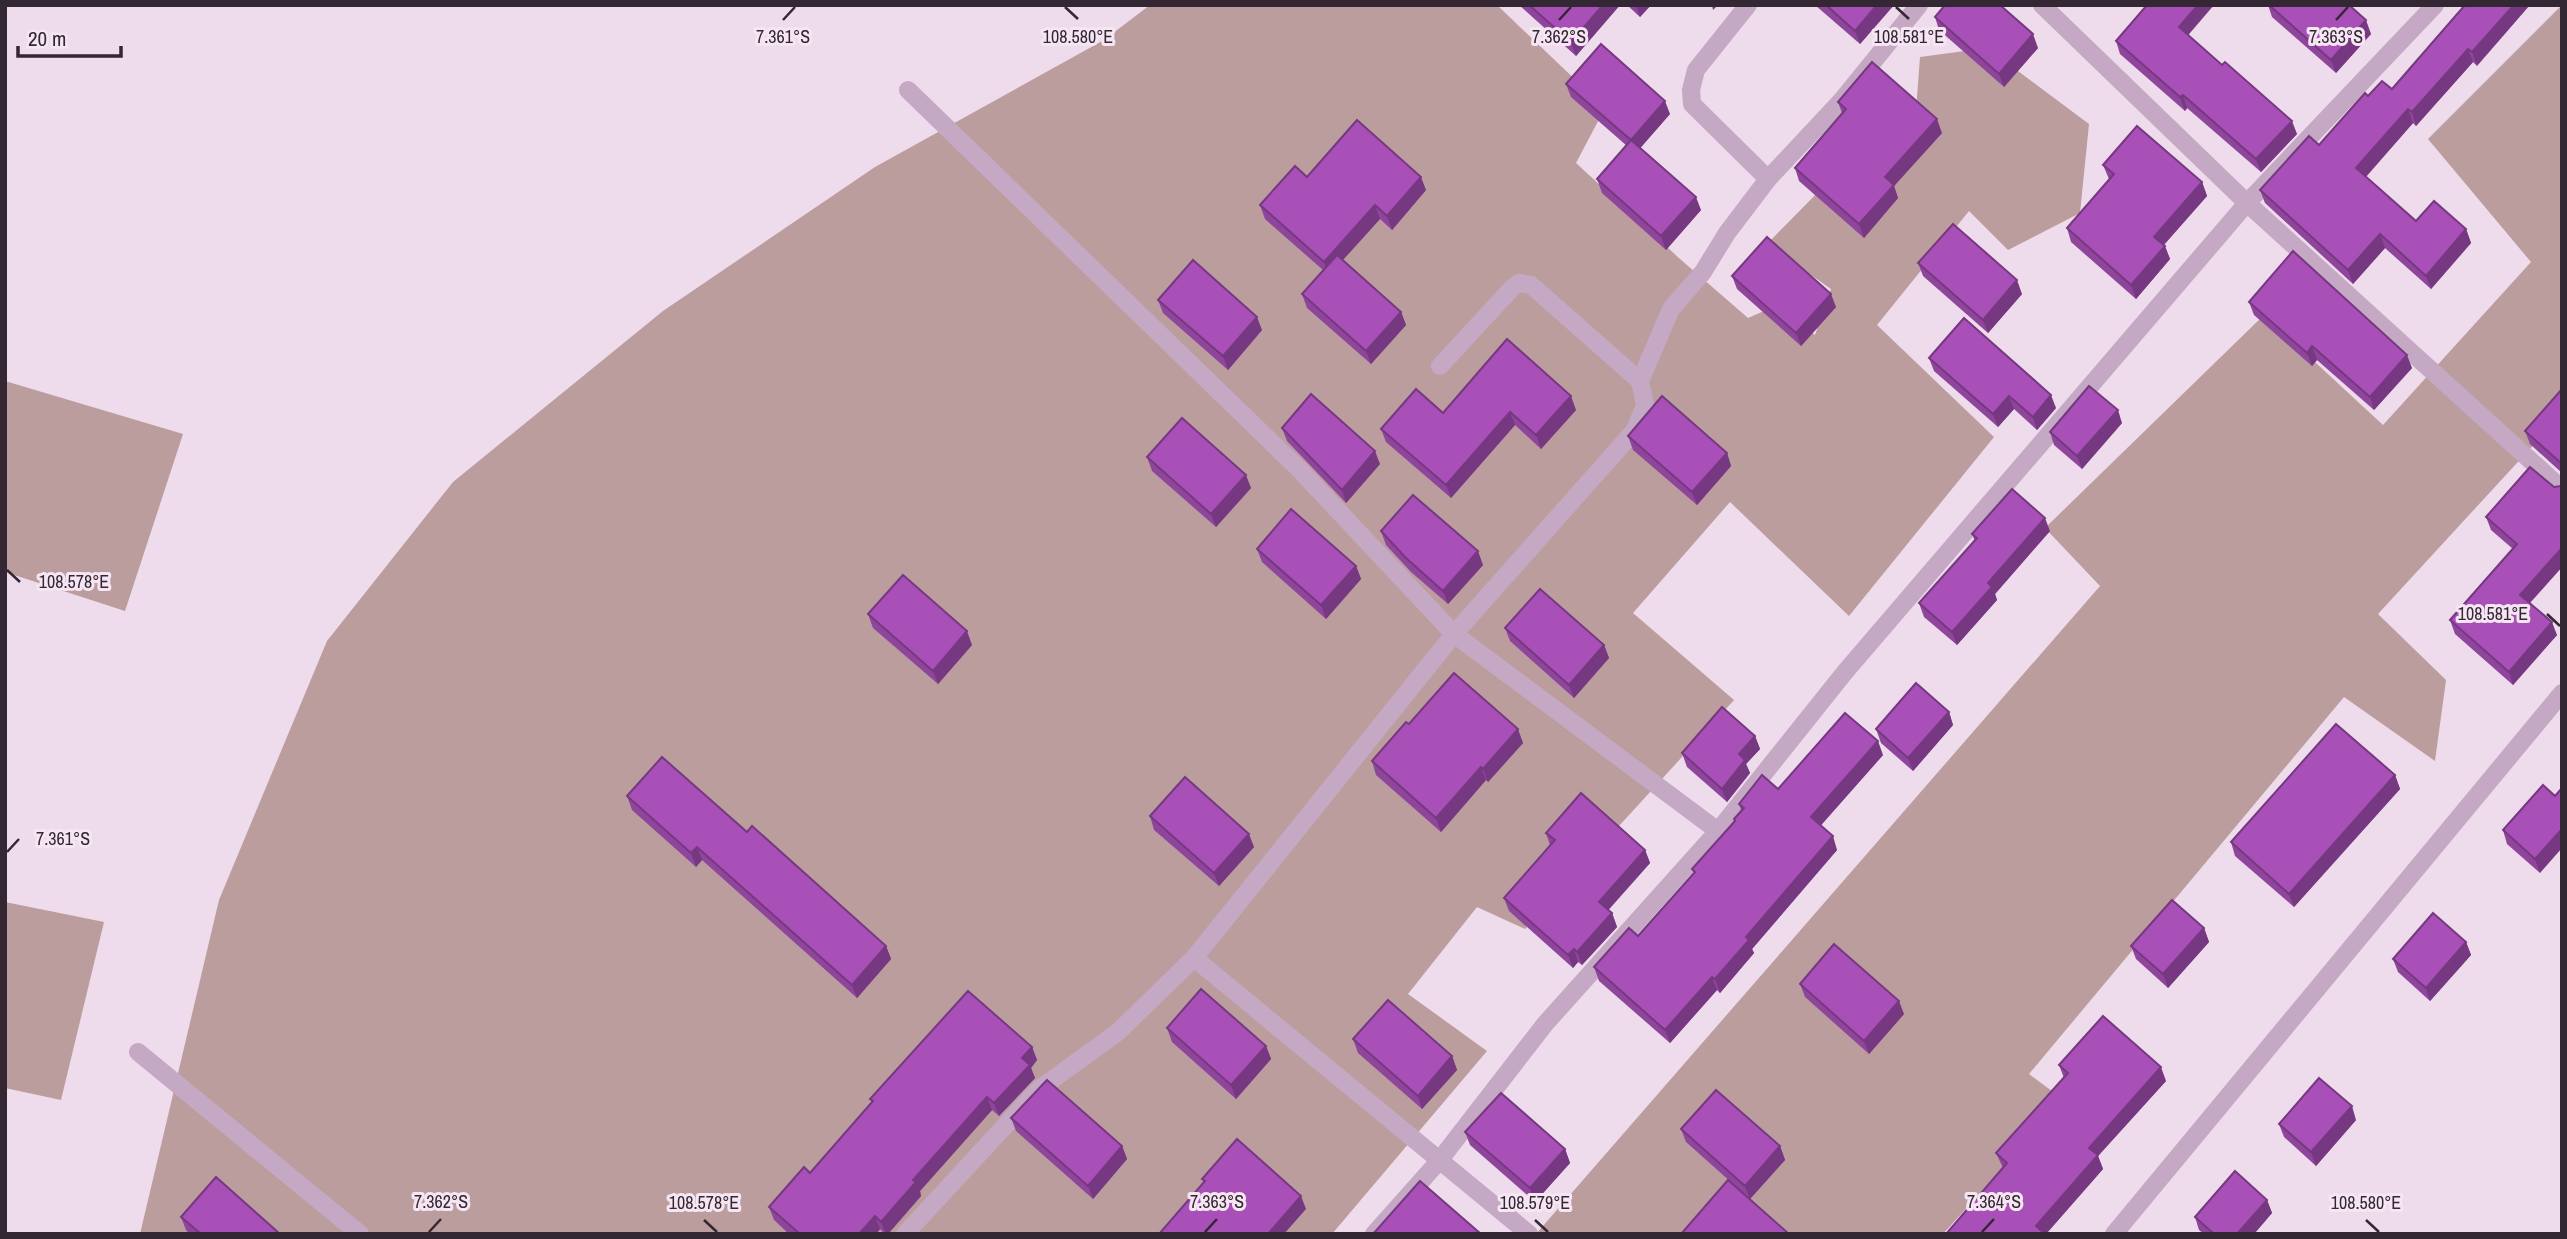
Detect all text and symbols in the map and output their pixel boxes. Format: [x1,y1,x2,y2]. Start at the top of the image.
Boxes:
scale bar [18,14,121,58]
text: 20 m [28,24,66,53]
text: 7.361°S [756,24,810,49]
text: 108.580°E [1043,24,1113,49]
text: 7.362°S [1532,24,1586,49]
text: 108.581°E [1874,24,1944,49]
text: 7.363°S [2309,24,2363,49]
text: 108.578°E [39,569,109,594]
text: 108.581°E [2458,601,2528,626]
text: 7.361°S [36,826,90,851]
text: 7.362°S [414,1189,468,1214]
text: 7.363°S [1190,1189,1244,1214]
text: 7.364°S [1967,1189,2021,1214]
text: 108.578°E [669,1190,739,1215]
text: 108.579°E [1500,1190,1570,1215]
text: 108.580°E [2331,1190,2401,1215]

